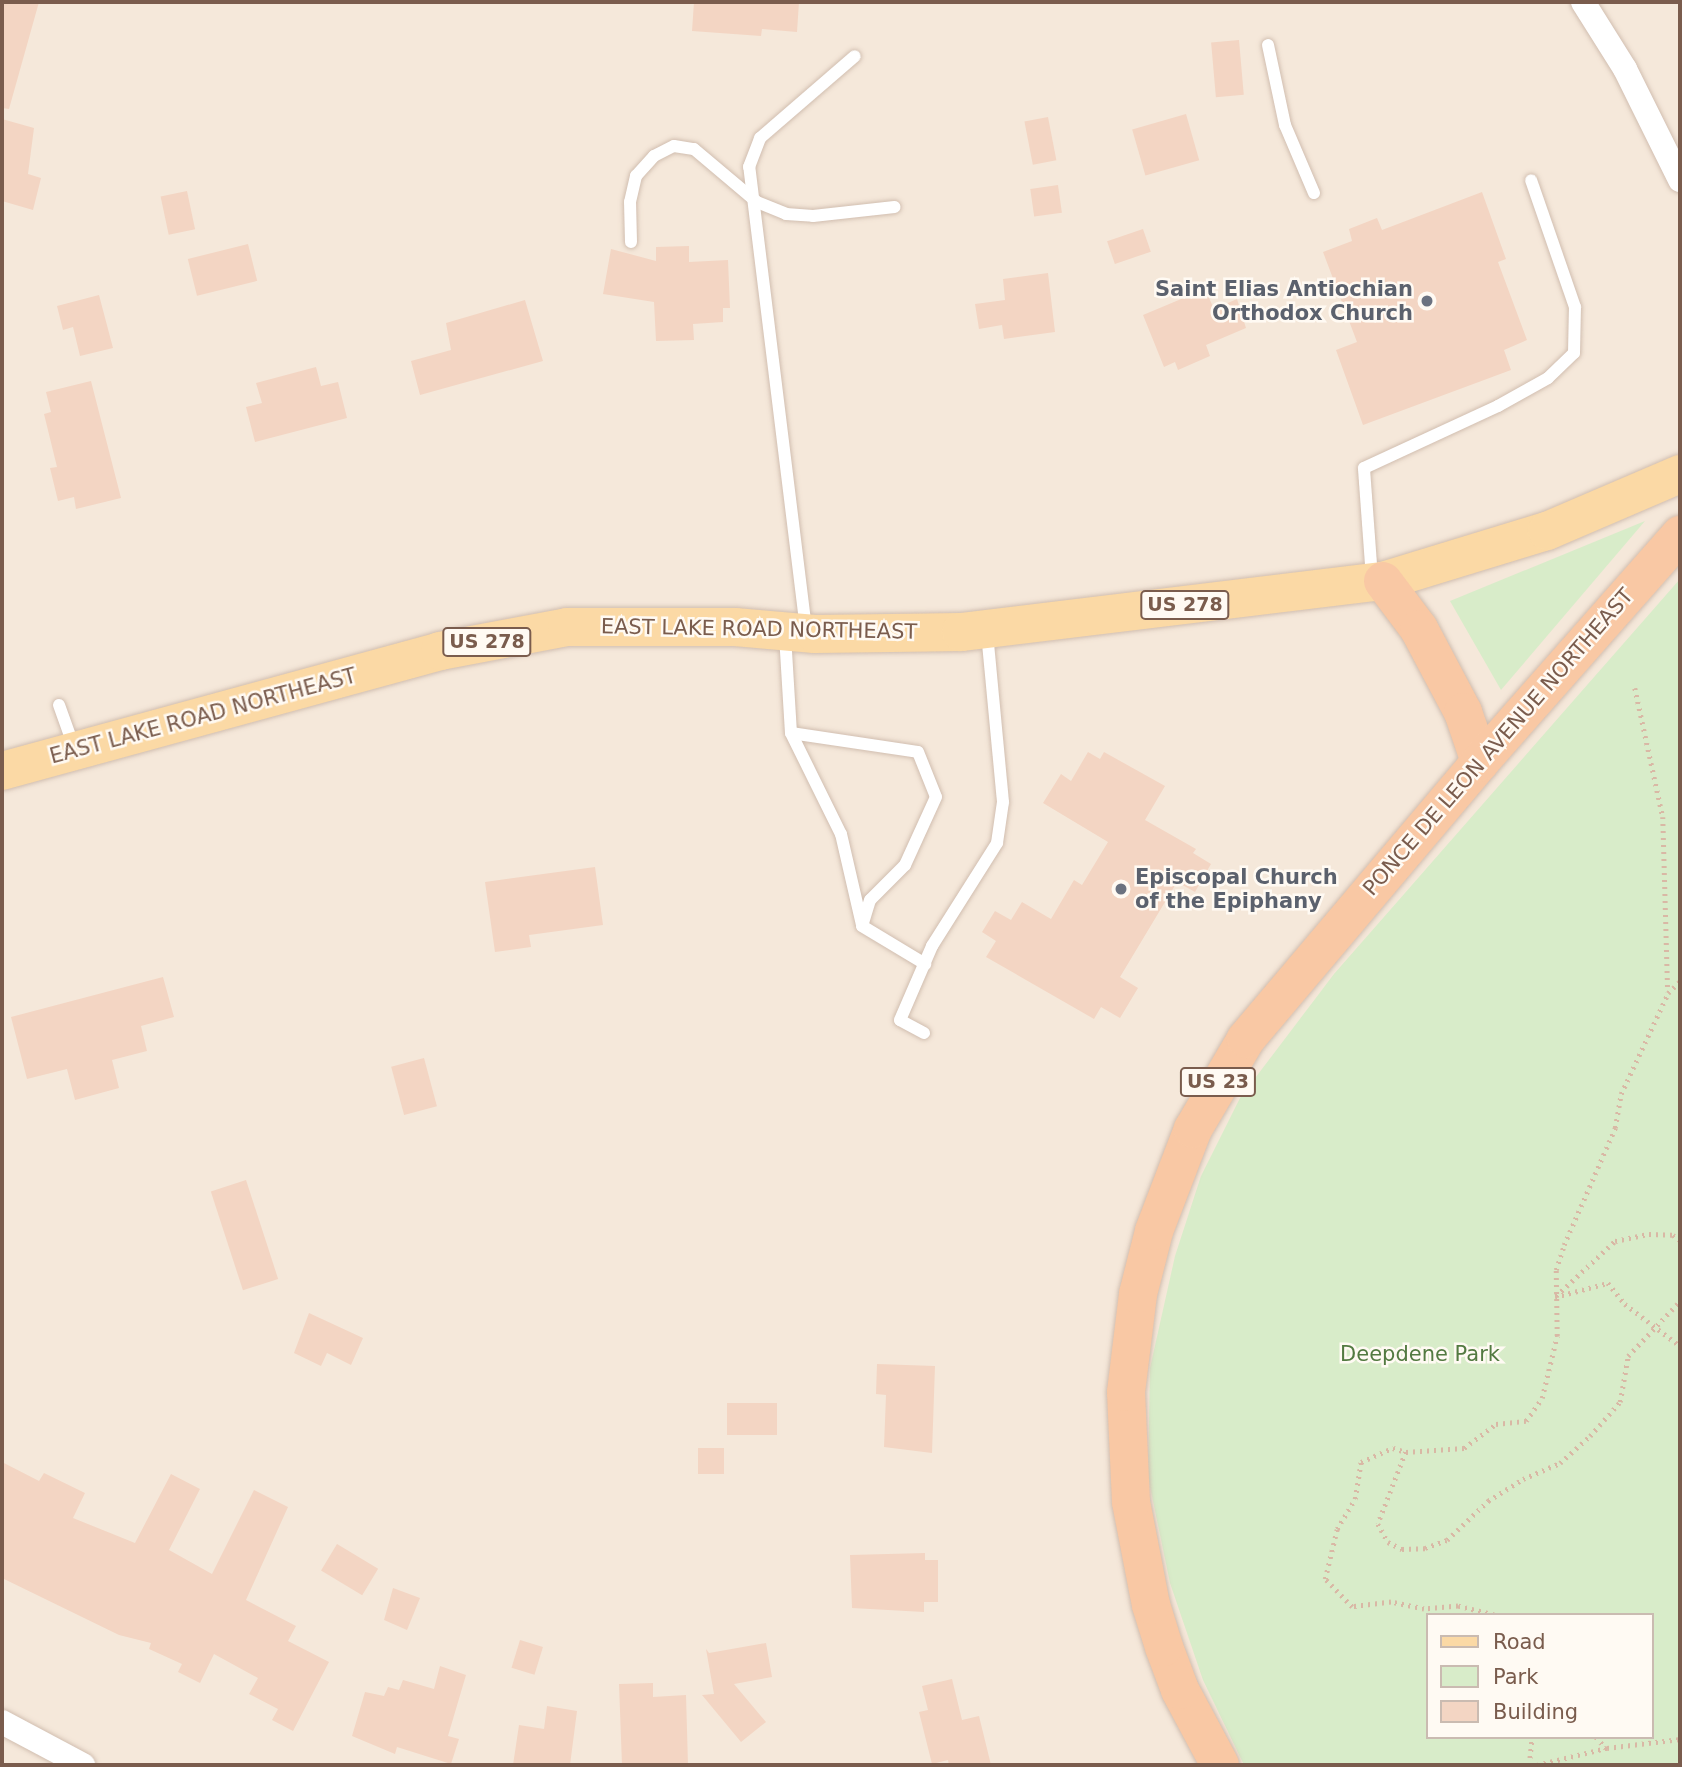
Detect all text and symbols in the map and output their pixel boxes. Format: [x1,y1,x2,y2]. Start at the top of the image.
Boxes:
place label: Saint Elias Antiochian Orthodox Church [1155,276,1413,326]
marker: Saint Elias Antiochian Orthodox Church [1419,293,1435,309]
street label: PONCE DE LEON AVENUE NORTHEAST [1358,583,1638,901]
road number: US 278 [1140,590,1230,620]
street label: EAST LAKE ROAD NORTHEAST [601,614,917,644]
road number: US 278 [442,626,532,657]
street label: EAST LAKE ROAD NORTHEAST [47,663,359,769]
place label: Episcopal Church of the Epiphany [1135,864,1338,914]
marker: Episcopal Church of the Epiphany [1113,881,1129,897]
road number: US 23 [1180,1066,1256,1098]
park label: Deepdene Park [1340,1341,1500,1367]
legend [1426,1613,1654,1739]
text: Road [1493,1630,1546,1654]
text: Park [1493,1665,1538,1689]
text: Building [1493,1700,1578,1724]

